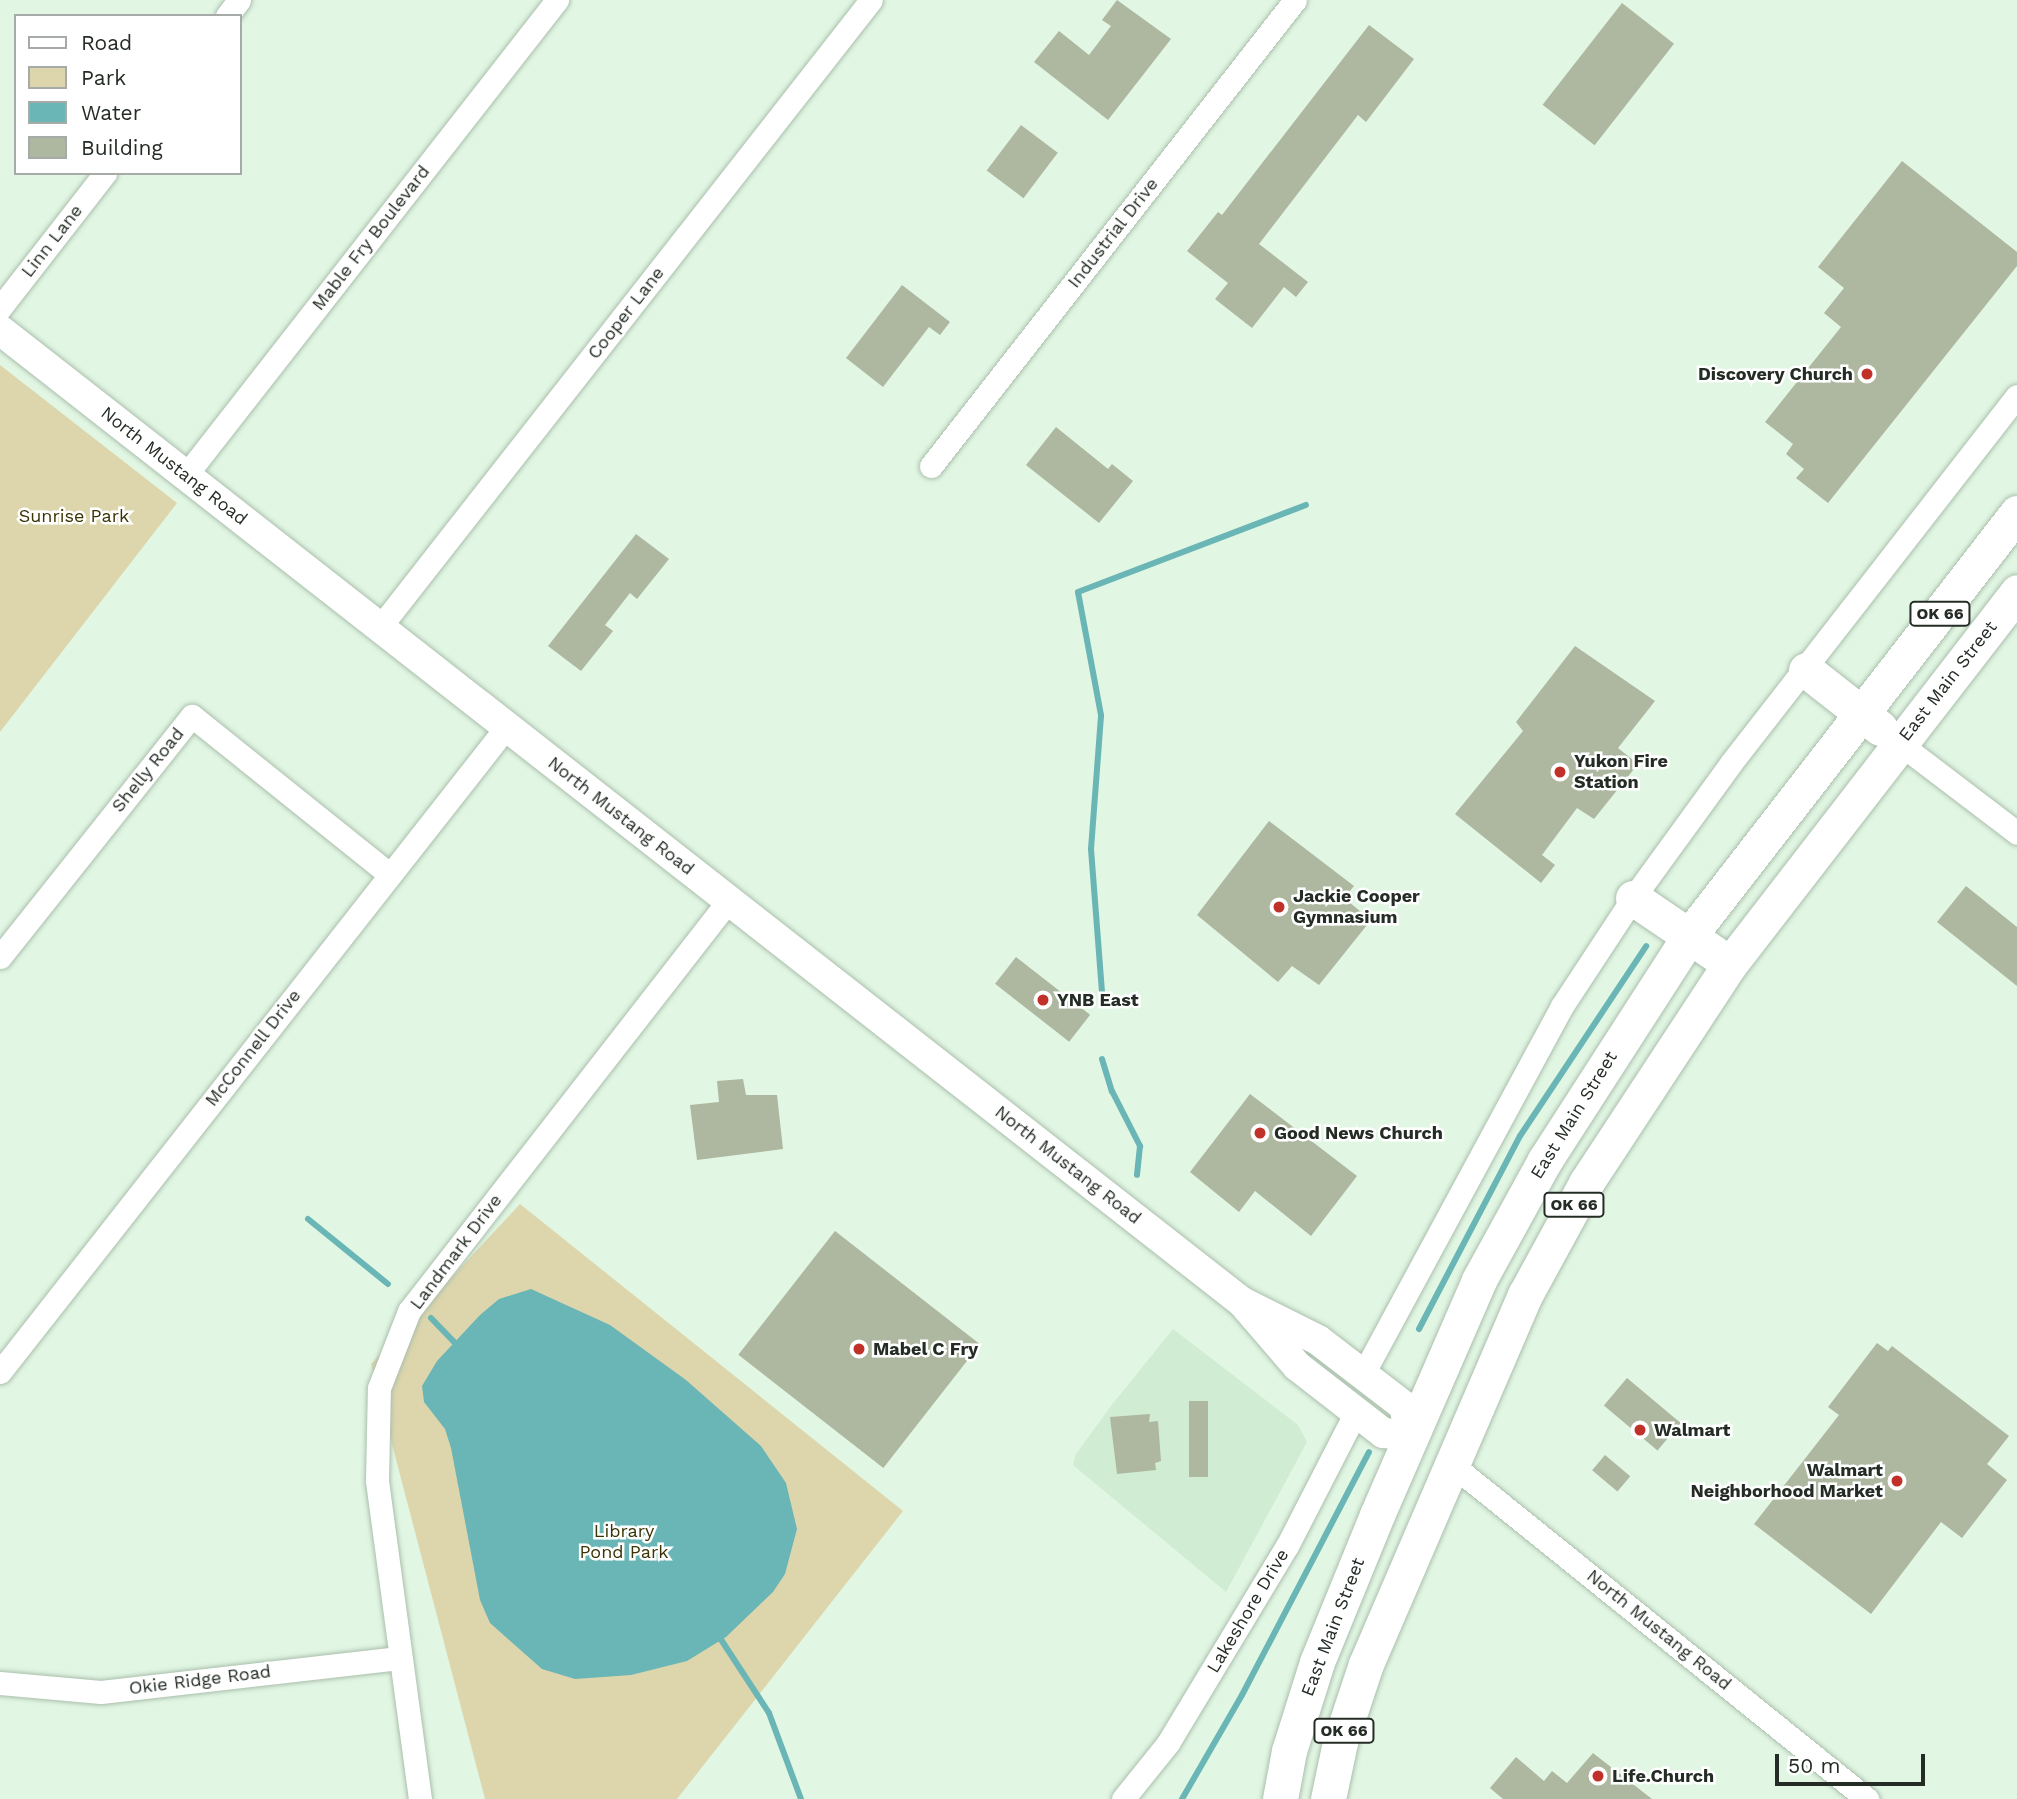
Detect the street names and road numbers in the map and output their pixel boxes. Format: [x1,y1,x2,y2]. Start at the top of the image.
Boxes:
street label: Mable Fry Boulevard [307,161,435,315]
street label: Industrial Drive [1063,173,1163,293]
street label: Linn Lane [17,200,87,282]
street label: Cooper Lane [583,262,669,364]
street label: North Mustang Road [96,402,252,530]
road number: OK 66 [1909,601,1972,626]
street label: East Main Street [1894,617,2002,745]
street label: Shelly Road [107,723,189,817]
street label: North Mustang Road [543,752,699,880]
street label: McConnell Drive [200,985,306,1111]
street label: East Main Street [1526,1047,1622,1183]
street label: North Mustang Road [990,1101,1146,1229]
street label: Landmark Drive [405,1190,507,1314]
road number: OK 66 [1542,1192,1606,1218]
street label: Lakeshore Drive [1202,1545,1294,1677]
street label: East Main Street [1297,1555,1369,1699]
street label: North Mustang Road [1582,1565,1736,1695]
street label: Okie Ridge Road [128,1661,272,1699]
road number: OK 66 [1312,1718,1376,1744]

